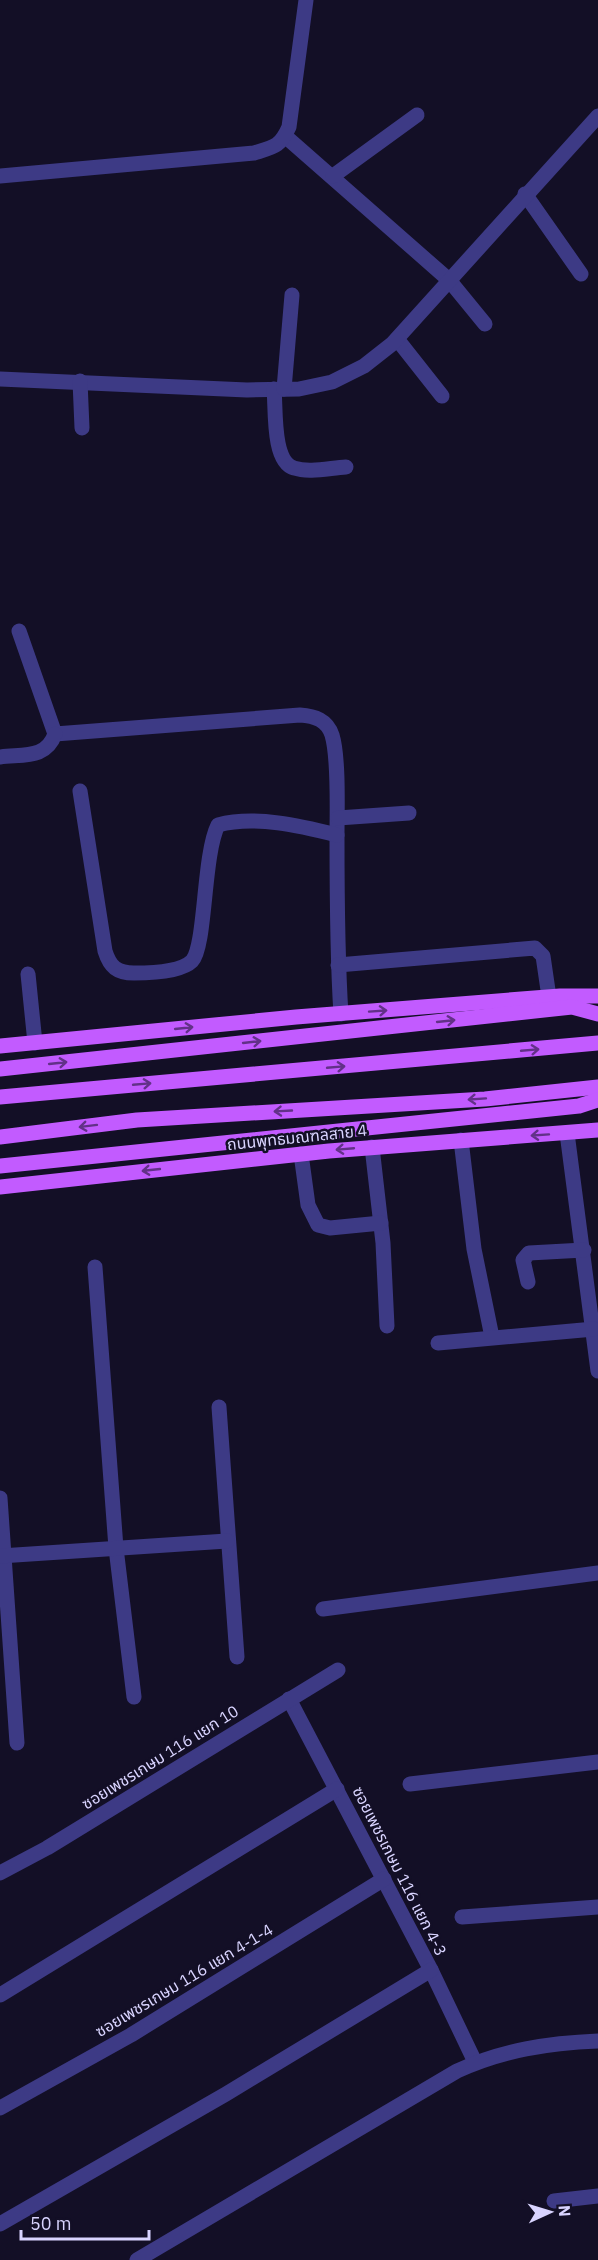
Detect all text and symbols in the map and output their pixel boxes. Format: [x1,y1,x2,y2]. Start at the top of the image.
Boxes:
one-way arrow [367,1005,387,1016]
one-way arrow [435,1015,455,1026]
one-way arrow [173,1022,193,1033]
one-way arrow [242,1036,261,1047]
one-way arrow [520,1044,540,1055]
one-way arrow [48,1057,68,1068]
one-way arrow [326,1061,346,1072]
one-way arrow [131,1078,151,1089]
one-way arrow [468,1094,488,1105]
one-way arrow [273,1106,293,1117]
street label: ถนนพุทธมณฑลสาย 4 [226,1120,368,1154]
one-way arrow [79,1121,99,1132]
one-way arrow [530,1130,550,1141]
one-way arrow [336,1144,356,1155]
one-way arrow [142,1164,162,1175]
street label: ซอยเพชรเกษม 116 แยก 10 [78,1701,242,1813]
street label: ซอยเพชรเกษม 116 แยก 4-3 [349,1783,451,1959]
street label: ซอยเพชรเกษม 116 แยก 4-1-4 [92,1919,276,2041]
north arrow [520,2182,580,2242]
scale bar [21,2203,148,2241]
text: N [555,2204,575,2217]
text: 50 m [30,2212,72,2235]

